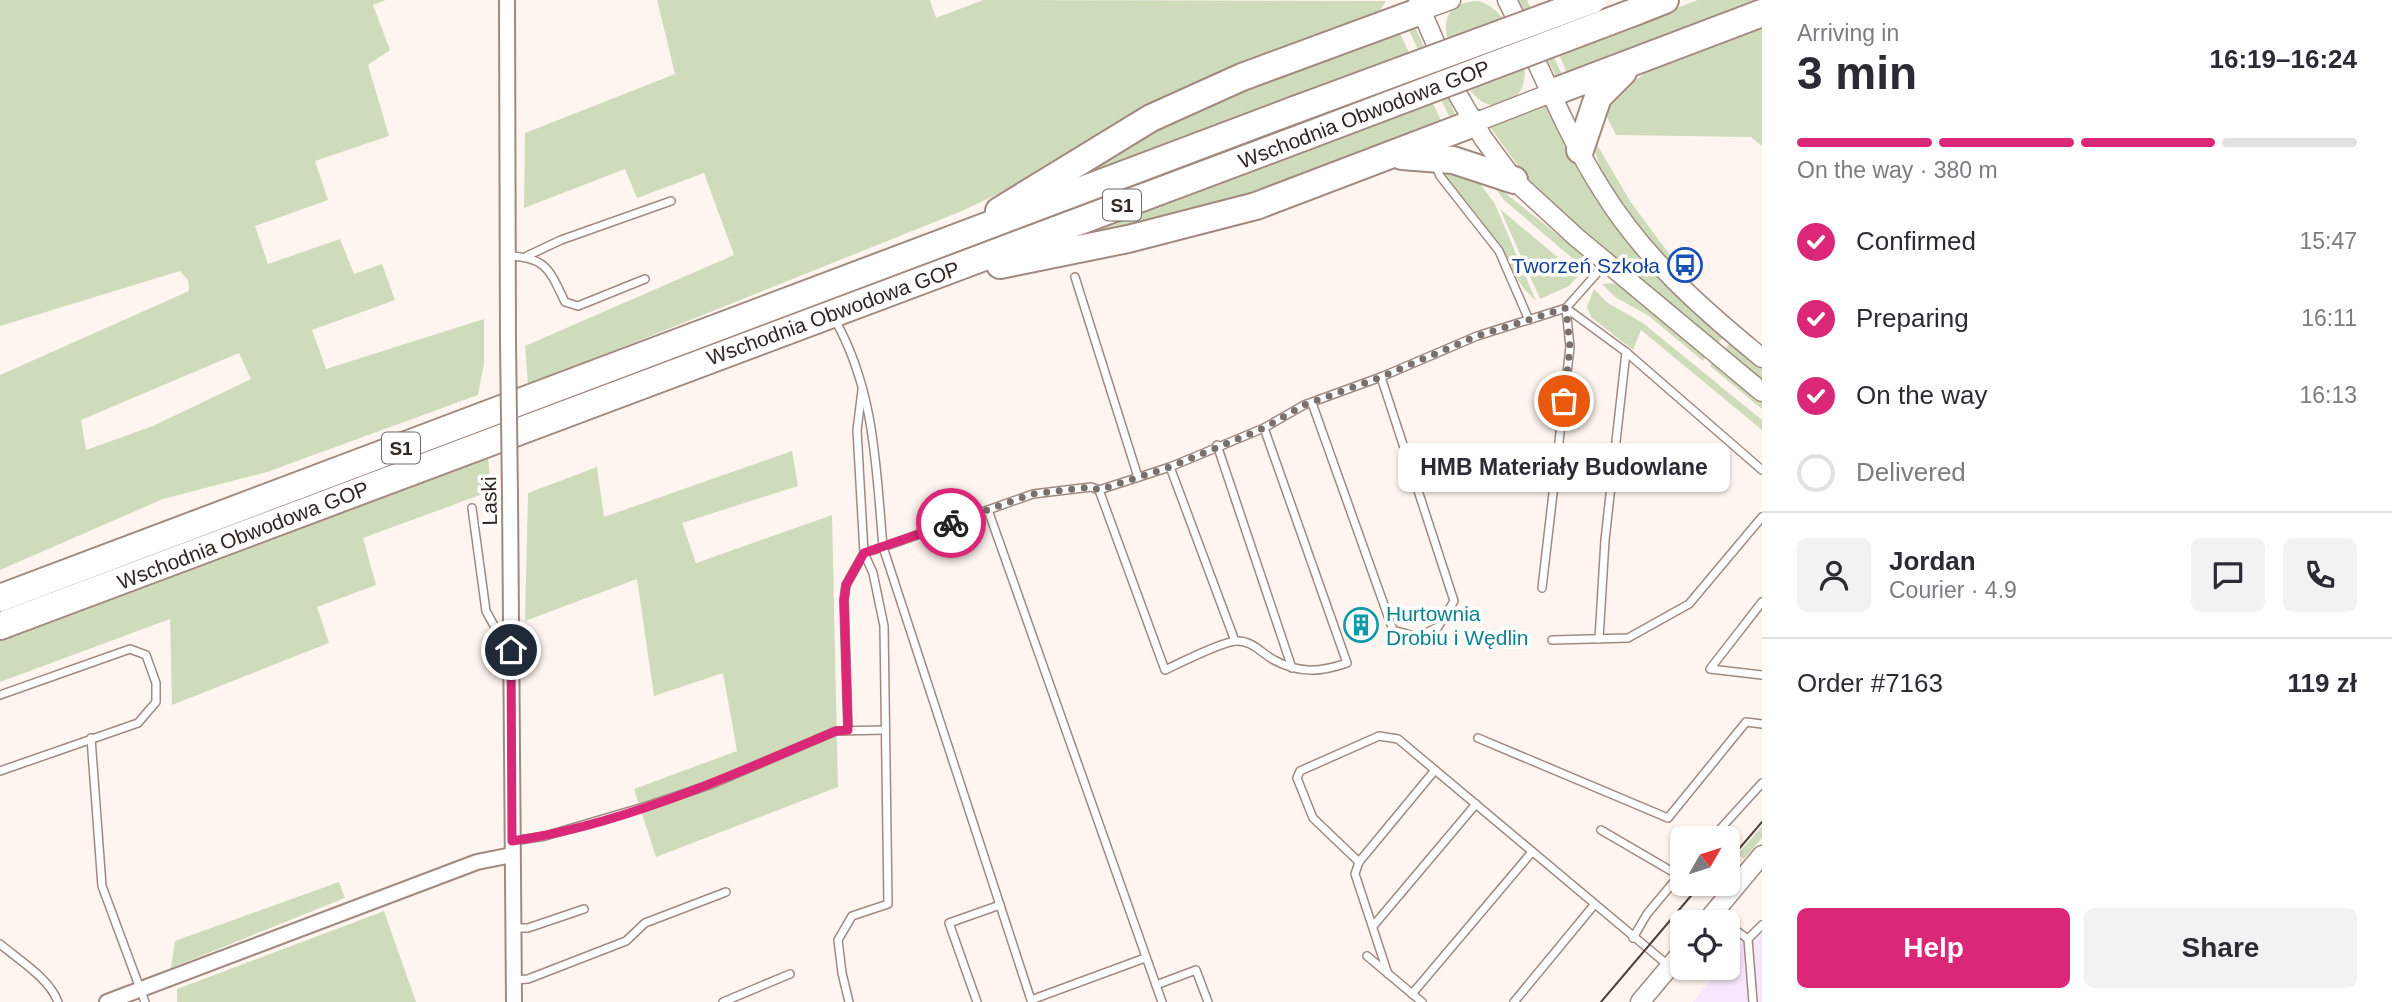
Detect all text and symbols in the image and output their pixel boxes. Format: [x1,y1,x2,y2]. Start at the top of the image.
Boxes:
text: Arriving in [1797,20,1899,46]
text: 16:19–16:24 [2210,44,2357,74]
text: 3 min [1797,47,1917,99]
street label: Wschodnia Obwodowa GOP [1235,55,1493,173]
text: On the way · 380 m [1797,157,1998,183]
road number: S1 [1103,190,1141,220]
icon: check [1797,223,1835,261]
text: Confirmed [1856,226,1976,256]
text: 15:47 [2299,228,2357,254]
bus stop icon: Tworzeń Szkoła [1666,246,1704,284]
place label: Tworzeń Szkoła [1512,254,1660,277]
street label: Wschodnia Obwodowa GOP [703,256,963,370]
icon: check [1797,300,1835,338]
text: Preparing [1856,303,1969,333]
text: 16:11 [2301,305,2357,331]
pin [1534,371,1594,431]
icon: check [1797,377,1835,415]
text: On the way [1856,380,1988,410]
icon: bag [1545,382,1583,420]
text: 16:13 [2299,382,2357,408]
road number: S1 [382,432,420,463]
callout: HMB Materiały Budowlane [1398,443,1730,492]
text: HMB Materiały Budowlane [1420,454,1708,480]
text: Delivered [1856,457,1966,487]
street label: Wschodnia Obwodowa GOP [114,476,372,594]
street label: Laski [477,476,501,526]
courier [916,488,986,558]
icon: bike [932,504,970,542]
button: person [1797,538,1871,612]
button: chat [2191,538,2265,612]
button: phone [2283,538,2357,612]
text: Jordan [1889,546,1976,576]
text: Courier · 4.9 [1889,577,2017,603]
place label: Hurtownia Drobiu i Wędlin [1386,602,1528,649]
building icon: Hurtownia Drobiu i Wędlin [1342,606,1380,644]
pin [481,620,541,680]
icon: home [492,631,530,669]
text: Order #7163 [1797,668,1943,698]
text: 119 zł [2288,668,2357,698]
north arrow [1670,826,1740,896]
map controls [1670,826,1740,980]
button: Help [1797,908,2070,988]
button: Share [2084,908,2357,988]
button: locate [1670,910,1740,980]

